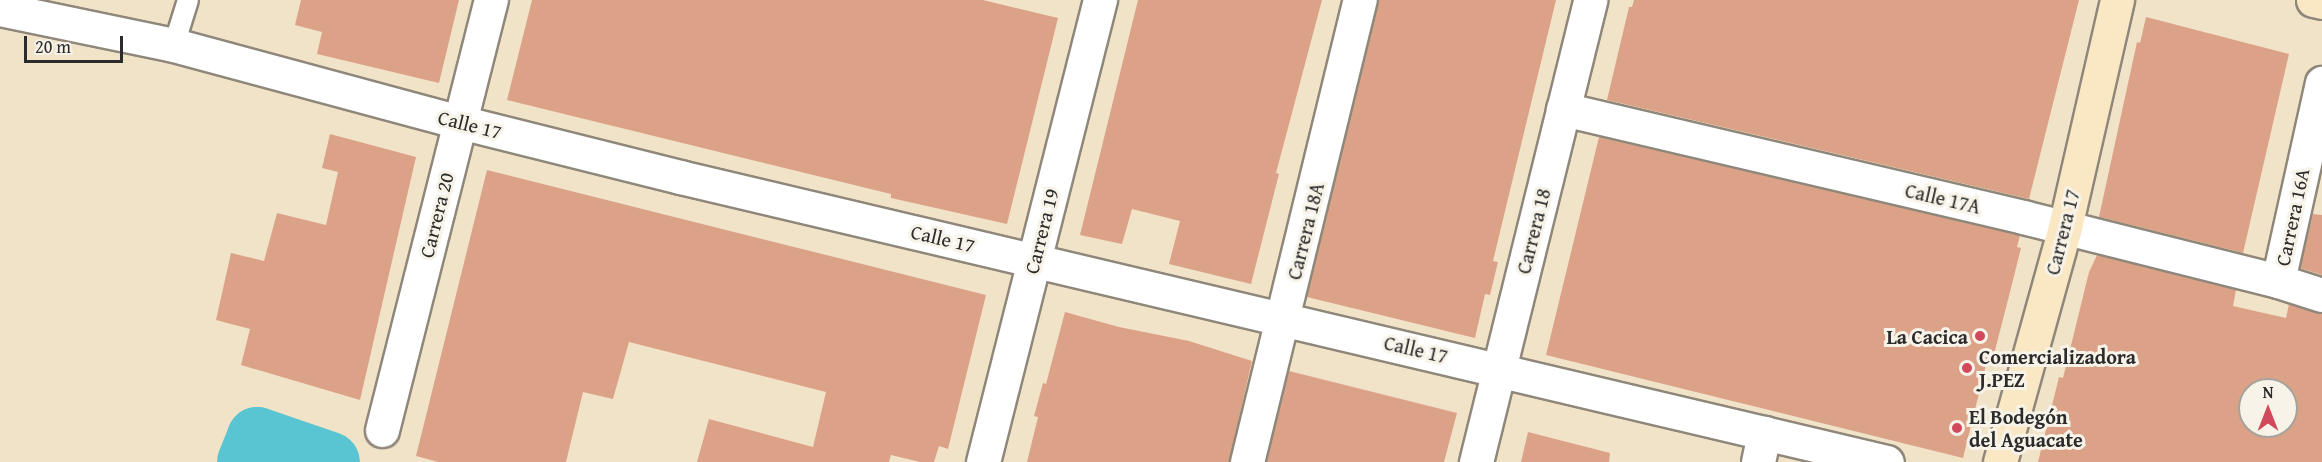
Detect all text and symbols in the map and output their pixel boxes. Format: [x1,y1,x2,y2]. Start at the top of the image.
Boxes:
scale bar [27,24,126,62]
text: 20 m [35,33,71,60]
street label: Calle 17 [436,105,504,143]
street label: Carrera 16A [2270,166,2314,268]
street label: Carrera 20 [414,170,458,260]
street label: Calle 17A [1903,178,1983,218]
street label: Carrera 18A [1281,180,1329,282]
street label: Carrera 19 [1019,186,1063,276]
street label: Carrera 18 [1511,186,1555,276]
street label: Carrera 17 [2040,187,2084,277]
street label: Calle 17 [909,219,977,257]
place label: La Cacica [1886,324,1968,348]
marker: La Cacica [1973,329,1987,343]
street label: Calle 17 [1382,330,1450,368]
place label: Comercializadora J.PEZ [1979,344,2136,391]
marker: Comercializadora J.PEZ [1960,361,1974,375]
north arrow [2238,378,2298,438]
text: N [2263,380,2273,404]
place label: El Bodegón del Aguacate [1969,404,2083,451]
marker: El Bodegón del Aguacate [1950,421,1964,435]

